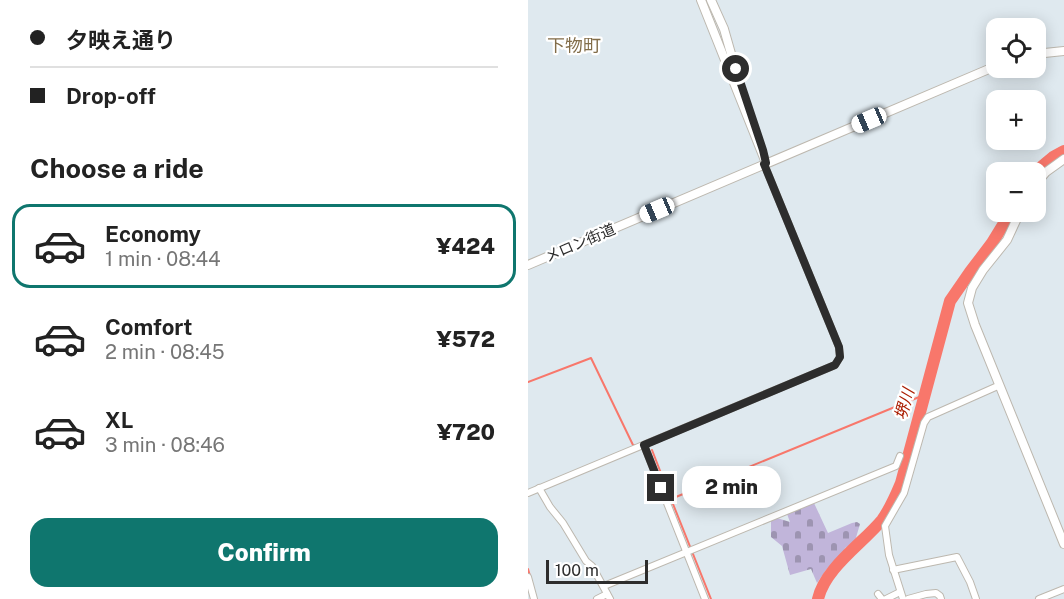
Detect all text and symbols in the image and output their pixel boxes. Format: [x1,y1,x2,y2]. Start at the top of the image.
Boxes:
map controls [986,18,1046,222]
button: locate [986,18,1046,78]
text: 夕映え通り [66,27,176,53]
district label: 下物町 [547,35,601,56]
route start [722,55,749,82]
text: Drop-off [66,83,156,109]
button: + [986,90,1046,150]
car [849,105,889,135]
text: Choose a ride [30,152,204,184]
button: − [986,162,1046,222]
car [637,195,677,225]
icon: car [33,219,87,273]
street label: メロン街道 [542,220,618,265]
text: Economy [105,221,201,247]
text: ¥424 [436,233,495,259]
text: 1 min · 08:44 [105,247,221,271]
icon: car [33,312,87,366]
text: Comfort [105,314,192,340]
text: ¥572 [436,326,495,352]
text: 2 min · 08:45 [105,340,225,364]
water label: 堺川 [891,384,919,422]
icon: car [33,405,87,459]
text: XL [105,407,133,433]
text: ¥720 [437,419,495,445]
text: 3 min · 08:46 [105,433,225,457]
callout: 2 min [682,467,781,509]
route end [647,474,674,501]
text: 2 min [705,475,758,499]
button: Confirm [30,518,498,587]
scale bar [546,557,648,584]
text: 100 m [555,561,599,580]

